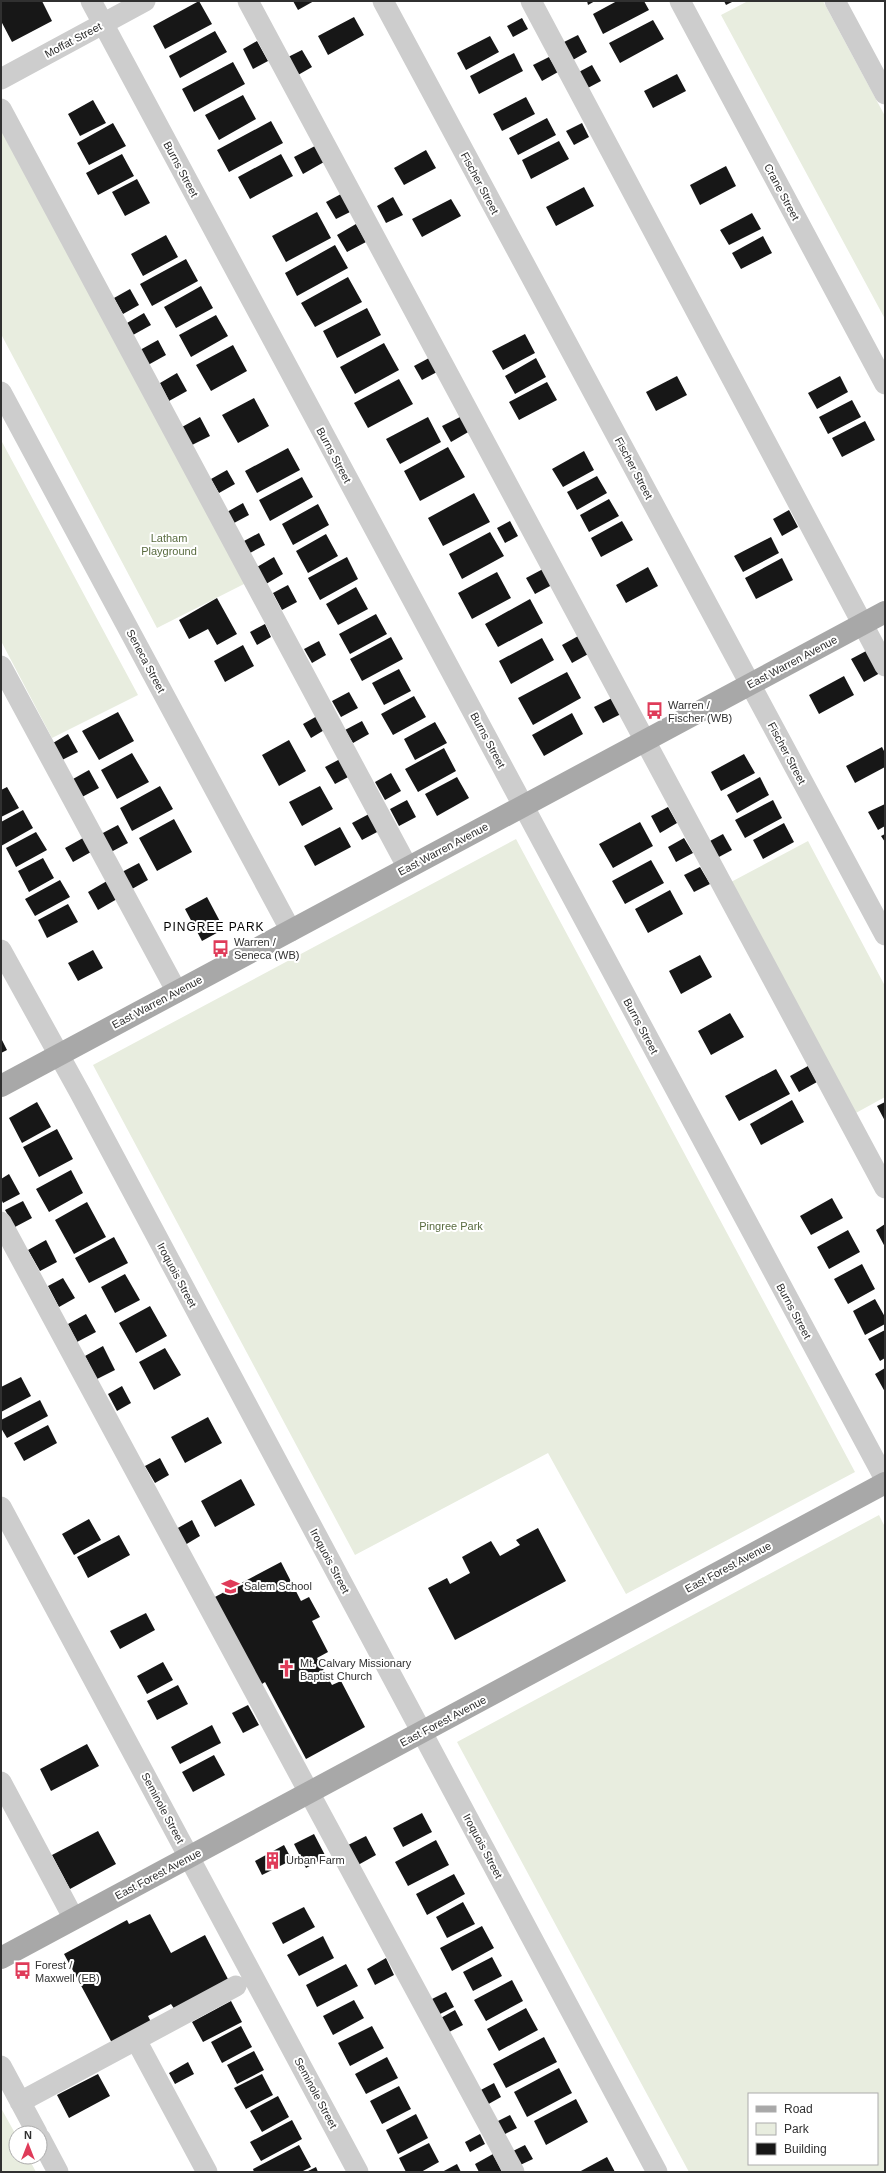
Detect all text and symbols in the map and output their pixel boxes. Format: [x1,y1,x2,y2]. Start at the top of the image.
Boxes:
street label: Moffat Street [42,20,104,60]
street label: Burns Street [161,139,201,199]
street label: Fischer Street [459,150,501,216]
street label: Crane Street [762,162,802,222]
street label: Burns Street [314,425,354,485]
street label: Fischer Street [613,435,655,501]
park label: Latham Playground [141,532,197,557]
street label: Seneca Street [124,627,168,695]
street label: East Warren Avenue [745,633,839,691]
place label: Warren / Fischer (WB) [668,699,732,724]
bus stop icon: Warren / Fischer (WB) [645,701,665,721]
street label: Burns Street [468,710,508,770]
street label: Fischer Street [766,720,808,786]
street label: East Warren Avenue [396,820,490,878]
district label: PINGREE PARK [163,920,265,934]
place label: Warren / Seneca (WB) [234,936,299,961]
bus stop icon: Warren / Seneca (WB) [211,938,231,958]
street label: East Warren Avenue [110,973,204,1031]
street label: Burns Street [621,996,661,1056]
park label: Pingree Park [419,1220,483,1232]
street label: Iroquois Street [155,1241,199,1309]
street label: Burns Street [774,1281,814,1341]
street label: Iroquois Street [308,1527,352,1595]
street label: East Forest Avenue [683,1539,773,1595]
school or university icon: Salem School [221,1576,241,1596]
place label: Salem School [244,1580,312,1592]
place label: Mt. Calvary Missionary Baptist Church [300,1657,412,1682]
church icon: Mt. Calvary Missionary Baptist Church [277,1659,297,1679]
street label: East Forest Avenue [398,1693,488,1749]
street label: Seminole Street [139,1771,187,1845]
street label: Iroquois Street [461,1812,505,1880]
street label: East Forest Avenue [113,1846,203,1902]
building icon: Urban Farm [263,1850,283,1870]
place label: Urban Farm [286,1854,345,1866]
place label: Forest / Maxwell (EB) [35,1959,100,1984]
bus stop icon: Forest / Maxwell (EB) [12,1961,32,1981]
street label: Seminole Street [292,2056,340,2130]
legend [748,2093,878,2165]
text: Road [784,2102,813,2116]
text: Park [784,2122,810,2136]
north arrow [8,2125,48,2165]
text: N [24,2129,32,2141]
text: Building [784,2142,827,2156]

